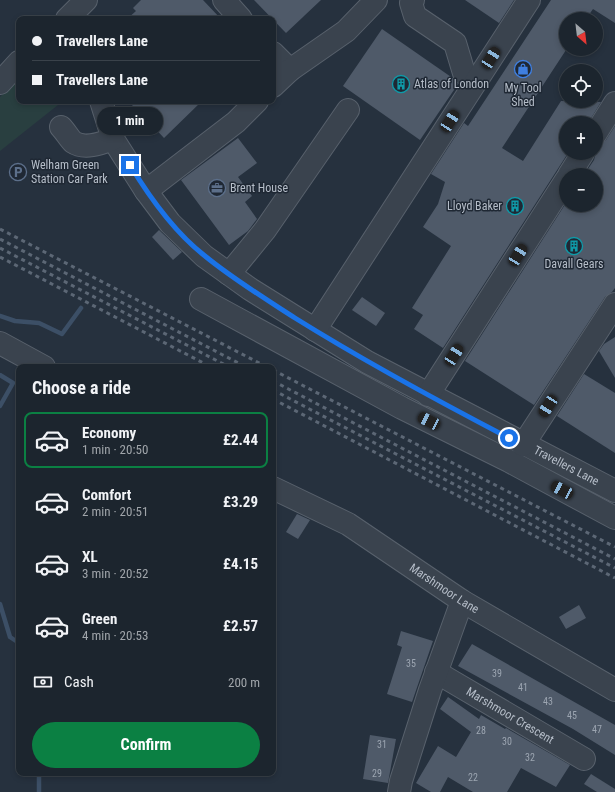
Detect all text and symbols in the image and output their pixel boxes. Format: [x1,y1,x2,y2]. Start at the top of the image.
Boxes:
north arrow [559,12,603,56]
map controls [559,12,603,212]
text: Travellers Lane [56,32,148,50]
car [479,45,503,71]
shop icon: My Tool Shed [513,59,533,79]
button: locate [559,64,603,108]
text: Travellers Lane [56,71,148,89]
building icon: Atlas of London [391,74,411,94]
place label: Atlas of London [414,77,489,91]
place label: My Tool Shed [504,81,542,109]
callout: 1 min [97,107,163,135]
car [438,108,462,134]
text: 1 min [116,113,144,128]
button: + [559,116,603,160]
route end [121,156,139,174]
place label: Welham Green Station Car Park [31,158,108,186]
parking icon: Welham Green Station Car Park [8,162,28,182]
button: − [559,168,603,212]
office icon: Brent House [207,178,227,198]
place label: Brent House [230,181,289,195]
building icon: Lloyd Baker [505,196,525,216]
place label: Lloyd Baker [447,199,502,213]
building icon: Davall Gears [564,236,584,256]
car [507,242,529,268]
place label: Davall Gears [544,257,604,271]
car [442,342,466,368]
text: Choose a ride [32,377,131,398]
car [536,393,560,419]
car [416,410,442,432]
icon: car [34,422,70,458]
text: Economy [82,424,136,442]
route start [500,429,518,447]
text: £2.44 [223,431,258,449]
text: 1 min · 20:50 [82,442,148,457]
street label: Travellers Lane [531,443,602,489]
car [549,479,575,501]
icon: car [34,484,70,520]
text: Comfort [82,486,131,504]
text: £3.29 [223,493,258,511]
text: 2 min · 20:51 [82,504,148,519]
icon: car [34,546,70,582]
text: XL [82,548,98,566]
text: £4.15 [223,555,258,573]
street label: Marshmoor Lane [407,561,482,616]
text: 3 min · 20:52 [82,566,148,581]
icon: car [34,608,70,644]
text: Green [82,610,117,628]
text: £2.57 [223,617,258,635]
text: 4 min · 20:53 [82,628,148,643]
house number: 35 [406,658,416,669]
house number: 39 [492,668,502,679]
icon: cash [32,671,54,693]
text: Cash [64,673,94,691]
text: 200 m [228,675,260,690]
house number: 41 [518,682,528,693]
street label: Marshmoor Crescent [464,684,557,747]
house number: 43 [543,696,553,707]
house number: 45 [567,710,577,721]
button: Confirm [32,722,260,768]
house number: 47 [592,724,602,735]
house number: 28 [476,725,486,736]
house number: 30 [502,736,512,747]
house number: 31 [377,739,387,750]
house number: 32 [525,752,535,763]
house number: 29 [372,768,382,779]
house number: 22 [468,772,478,783]

